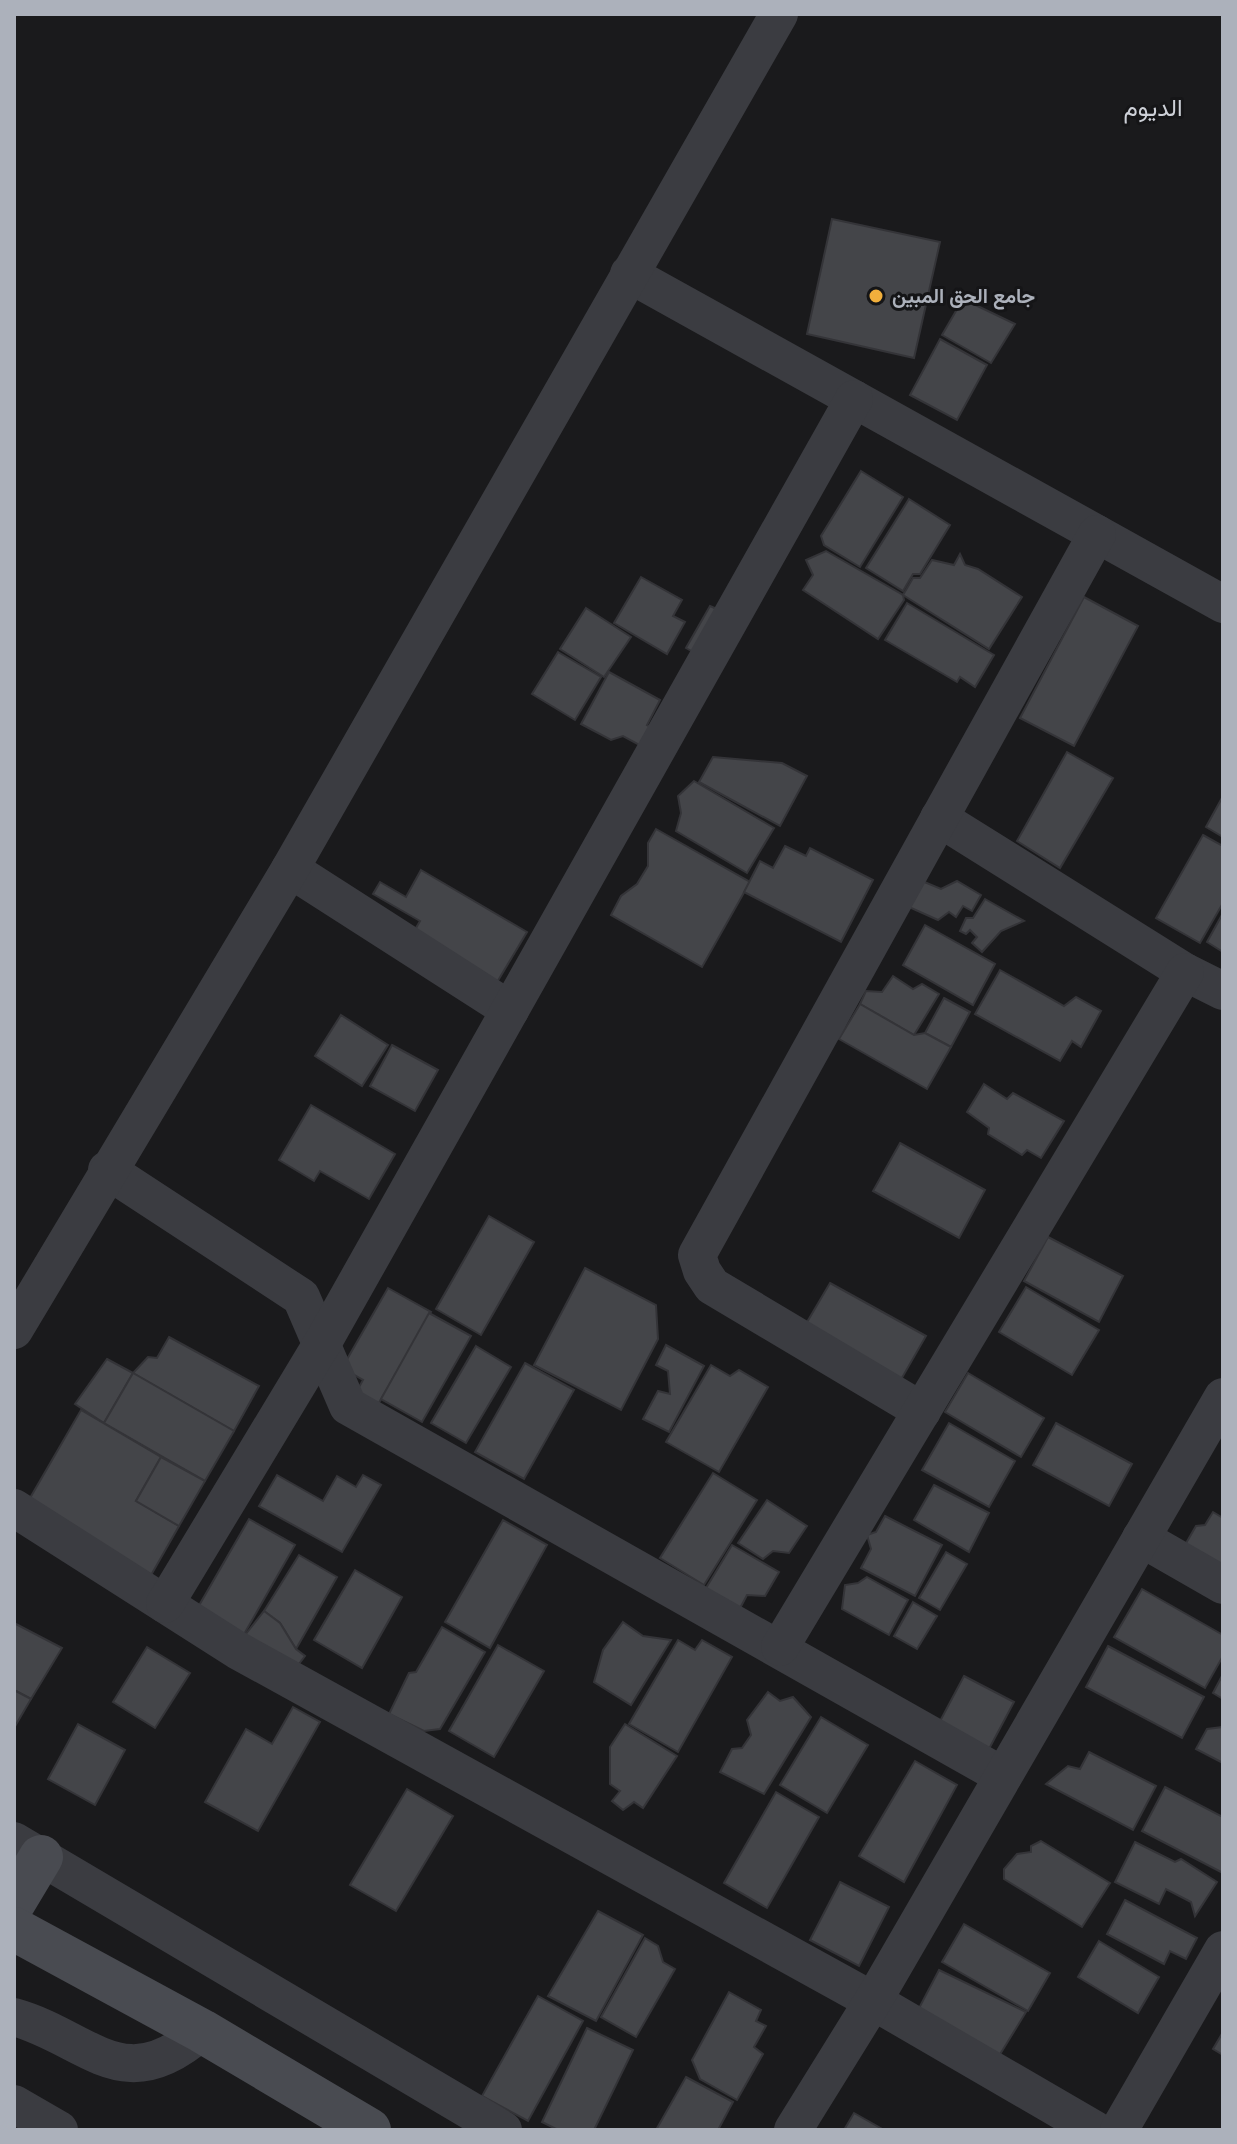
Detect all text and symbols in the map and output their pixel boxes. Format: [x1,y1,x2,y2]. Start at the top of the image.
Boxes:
district label: الديوم [1124,92,1182,124]
place label: جامع الحق المبين [892,283,1035,310]
marker: جامع الحق المبين [867,287,885,305]

